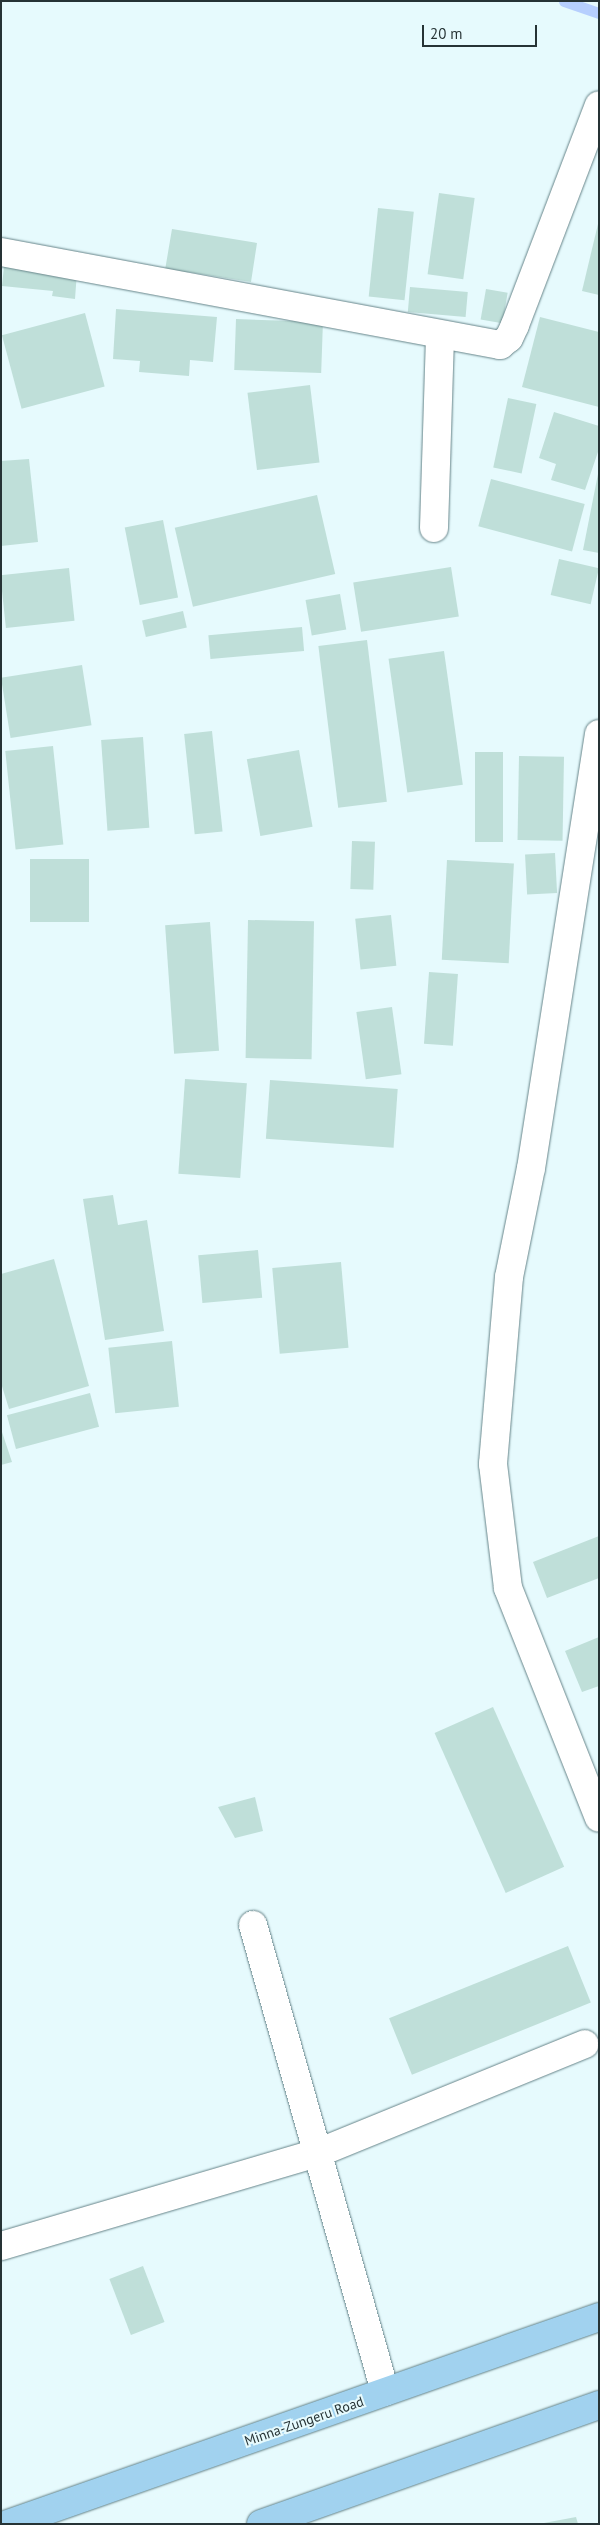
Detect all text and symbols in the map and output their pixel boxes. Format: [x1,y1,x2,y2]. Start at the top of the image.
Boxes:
scale bar [425,15,540,47]
text: 20 m [430,24,463,43]
street label: Minna-Zungeru Road [242,2393,366,2449]

